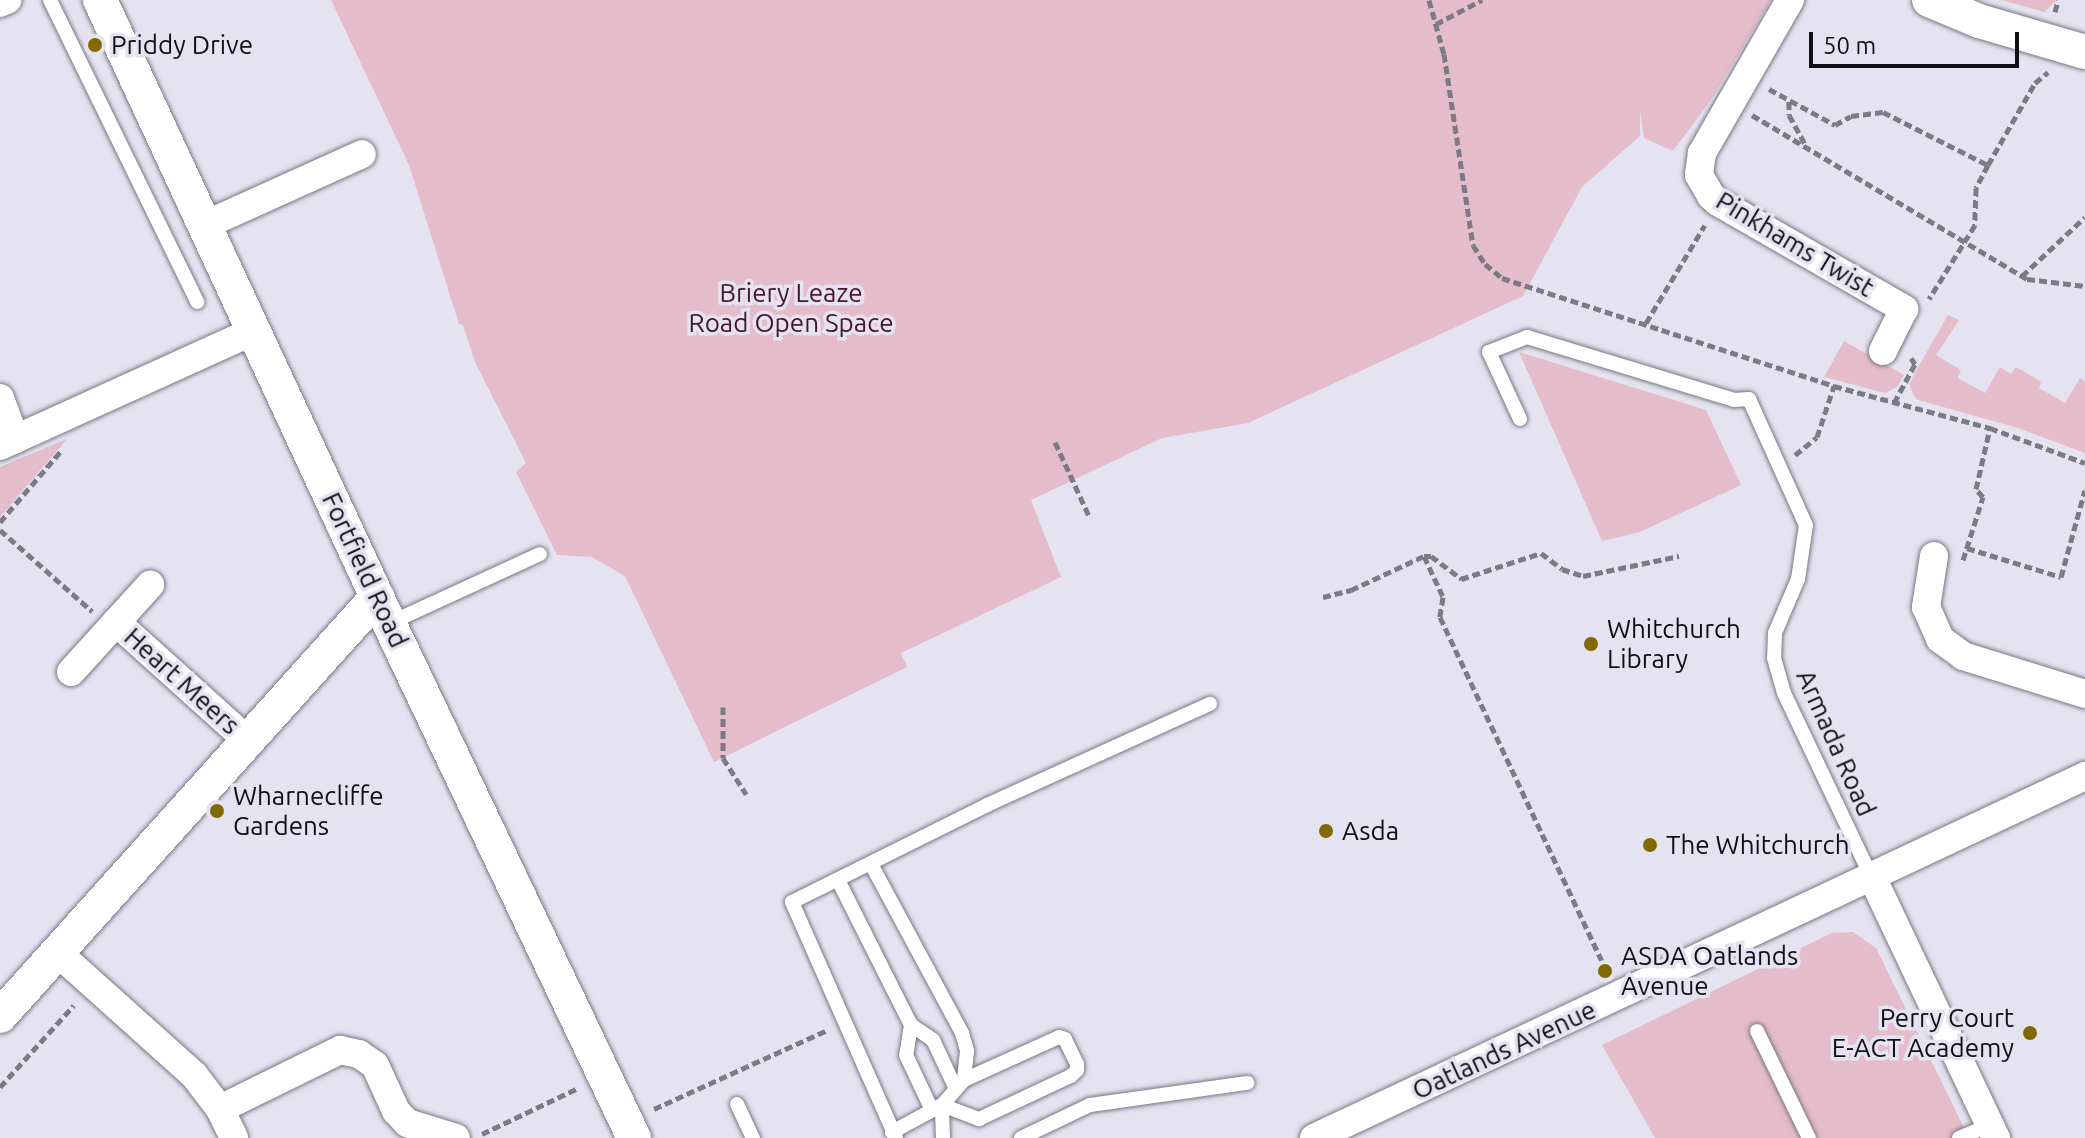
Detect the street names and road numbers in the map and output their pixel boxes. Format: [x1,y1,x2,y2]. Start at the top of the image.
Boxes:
street label: Pinkhams Twist [1711,185,1879,303]
street label: Fortfield Road [315,488,415,652]
street label: Heart Meers [118,621,246,741]
street label: Armada Road [1790,665,1882,821]
street label: Oatlands Avenue [1407,994,1601,1106]

